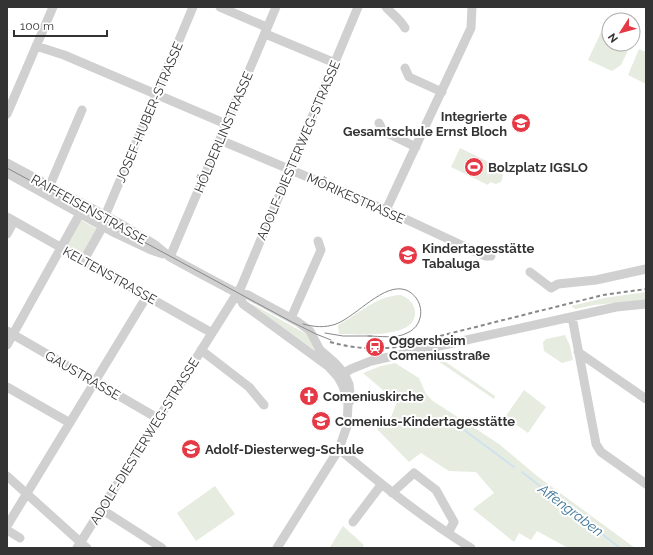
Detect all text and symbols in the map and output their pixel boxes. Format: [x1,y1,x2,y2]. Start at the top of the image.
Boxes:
scale bar [14,12,107,38]
north arrow [601,12,641,52]
text: 100 m [20,19,54,33]
text: N [606,30,621,45]
street label: JOSEF-HUBER-STRASSE [113,40,186,185]
street label: ADOLF-DIESTERWEG-STRASSE [254,58,343,242]
street label: HÖLDERLINSTRASSE [190,69,256,195]
place label: Integrierte Gesamtschule Ernst Bloch [343,109,507,139]
school or university icon: Integrierte Gesamtschule Ernst Bloch [510,112,532,134]
sports icon: Bolzplatz IGSLO [463,156,485,178]
place label: Bolzplatz IGSLO [488,160,588,175]
street label: MÖRIKESTRASSE [304,169,408,227]
street label: RAIFFEISENSTRASSE [29,172,149,247]
place label: Kindertagesstätte Tabaluga [422,241,535,271]
street label: KELTENSTRASSE [60,243,159,307]
school or university icon: Kindertagesstätte Tabaluga [397,244,419,266]
place label: Oggersheim Comeniusstraße [389,333,490,363]
station icon: Oggersheim Comeniusstraße [364,336,386,358]
street label: GAUSTRASSE [43,348,123,403]
street label: ADOLF-DIESTERWEG-STRASSE [87,355,202,527]
church icon: Comeniuskirche [298,385,320,407]
place label: Comeniuskirche [323,389,424,404]
school or university icon: Comenius-Kindertagesstätte [310,410,332,432]
place label: Comenius-Kindertagesstätte [335,414,515,429]
school or university icon: Adolf-Diesterweg-Schule [180,438,202,460]
place label: Adolf-Diesterweg-Schule [205,442,364,457]
water label: Affengraben [535,480,607,540]

